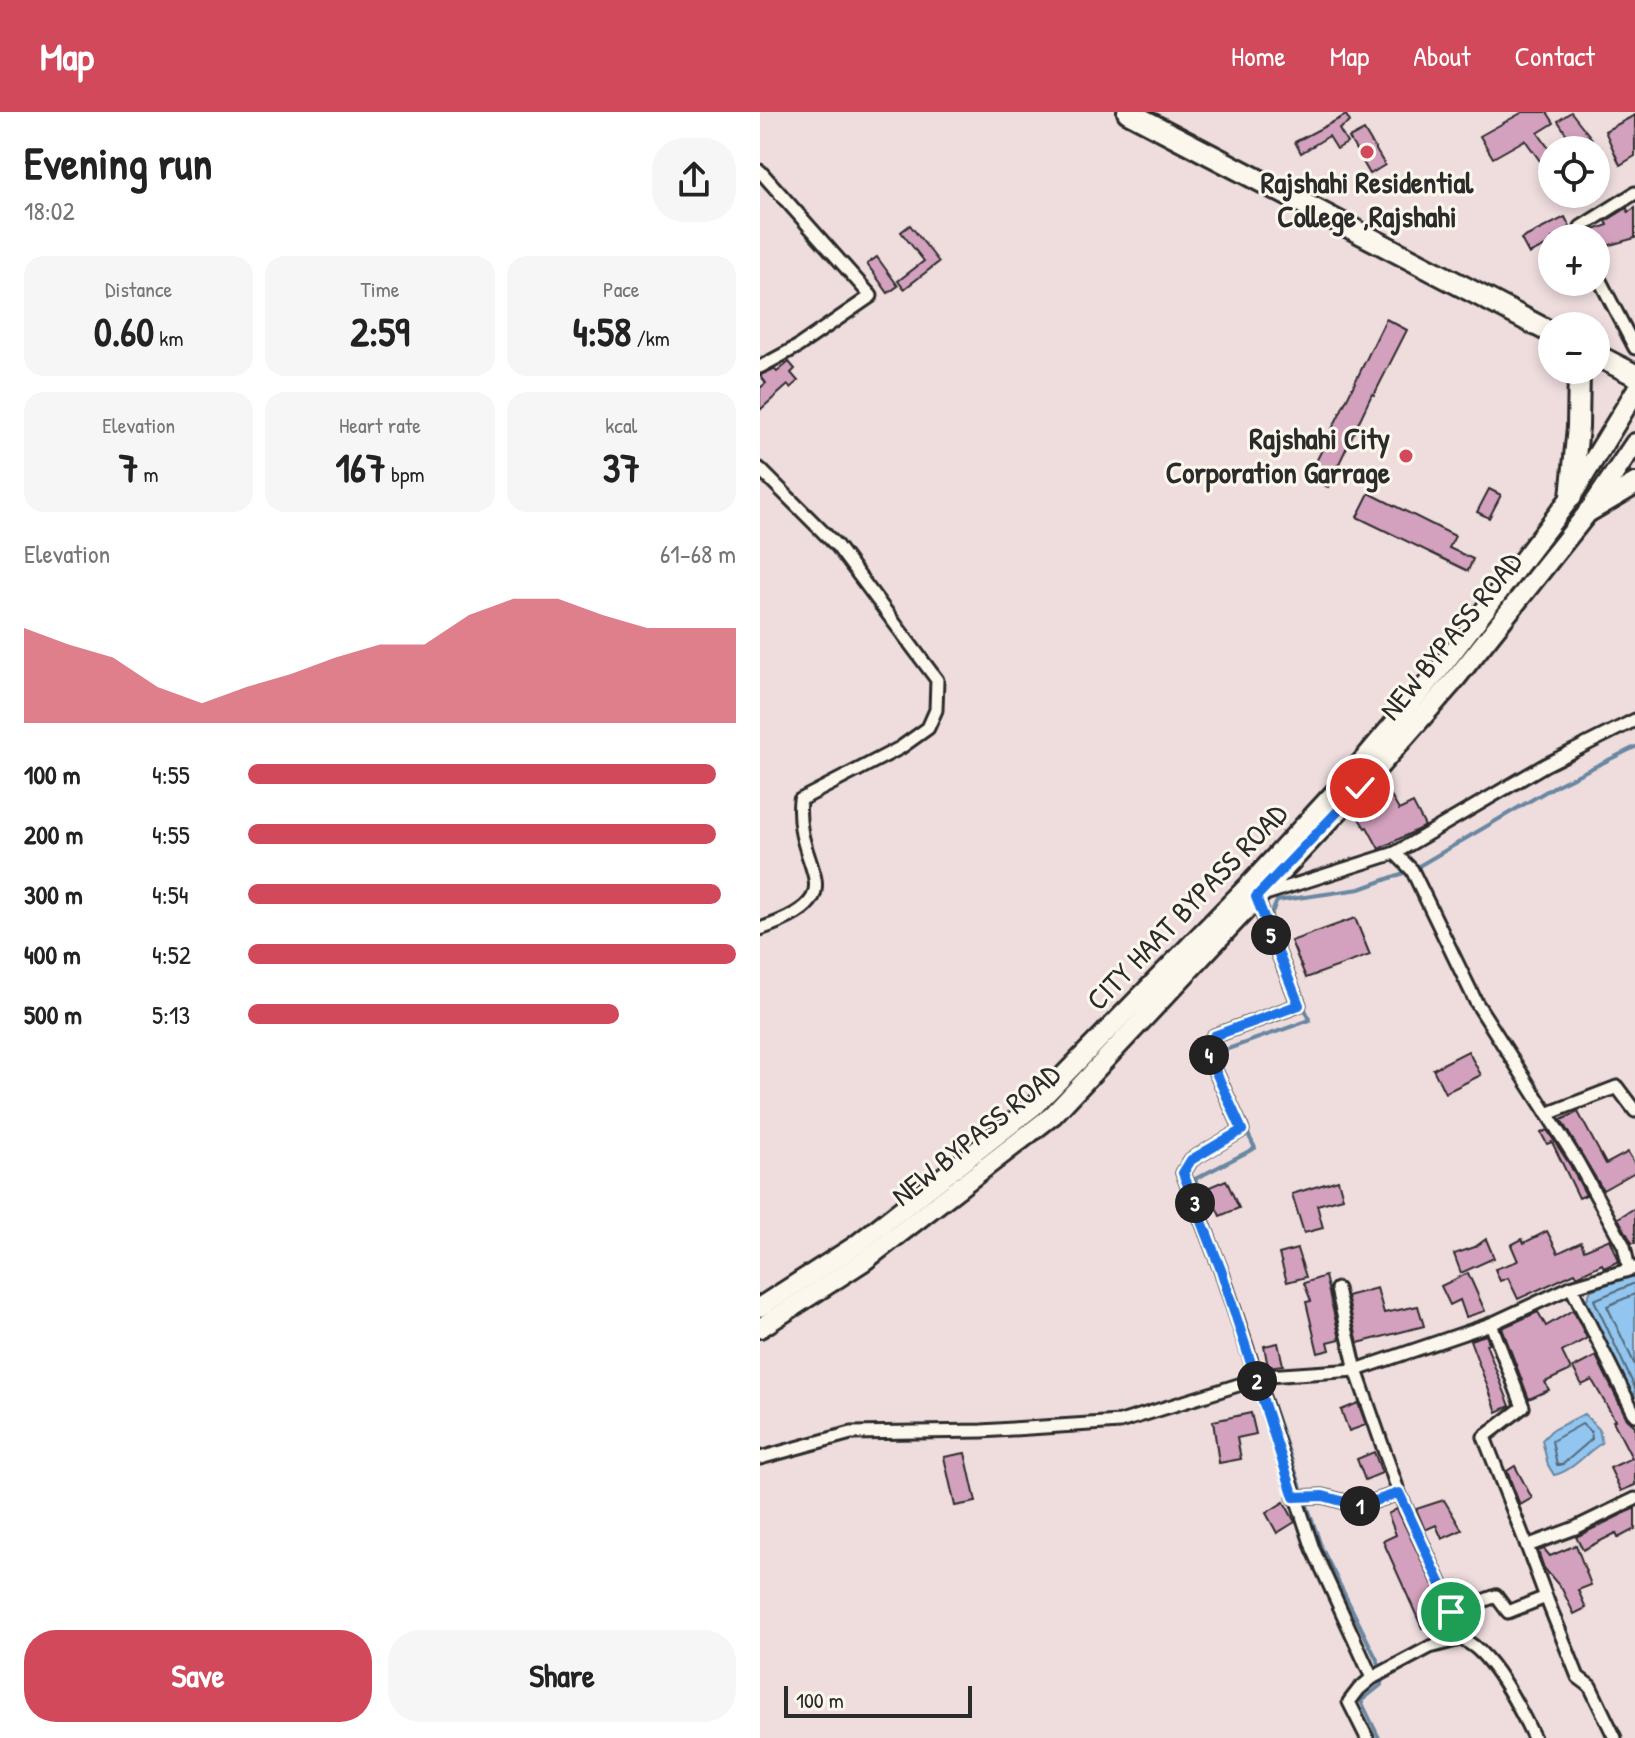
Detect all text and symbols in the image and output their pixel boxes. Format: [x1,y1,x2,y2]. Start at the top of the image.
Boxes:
text: Map [40,30,94,82]
text: Home [1231,37,1286,75]
text: Map [1330,37,1369,75]
text: About [1413,37,1471,75]
text: Contact [1515,37,1595,75]
text: Evening run [24,133,212,193]
map controls [1538,136,1610,384]
button: locate [1538,136,1610,208]
button: share [652,138,736,222]
marker: Rajshahi Residential College ,Rajshahi [1358,143,1376,161]
place label: Rajshahi Residential College ,Rajshahi [1261,162,1474,237]
text: 18:02 [24,193,75,228]
button: + [1538,224,1610,296]
text: Distance [105,274,172,304]
text: Time [361,274,399,304]
text: Pace [603,274,640,304]
text: 0.60 [94,304,154,358]
text: 2:59 [350,304,410,358]
text: 4:58 [573,304,631,358]
button: − [1538,312,1610,384]
text: km [154,323,183,353]
text: /km [631,323,670,353]
text: Elevation [102,410,175,440]
text: Heart rate [339,410,421,440]
text: kcal [605,410,637,440]
place label: Rajshahi City Corporation Garrage [1166,418,1390,493]
text: 7 [119,440,139,494]
text: 167 [336,440,386,494]
text: 37 [602,440,640,494]
marker: Rajshahi City Corporation Garrage [1397,447,1415,465]
text: m [139,459,159,489]
text: bpm [386,459,424,489]
text: Elevation [24,536,110,571]
text: 61–68 m [660,536,736,571]
street label: NEW BYPASS ROAD [1370,542,1531,728]
pin [1326,754,1394,822]
text: 100 m [24,757,80,792]
text: 4:55 [152,757,190,792]
icon: check [1338,766,1382,810]
street label: CITY HAAT BYPASS ROAD [1077,794,1296,1018]
text: 200 m [24,817,83,852]
text: 4:55 [152,817,190,852]
text: 300 m [24,877,83,912]
text: 4:54 [152,877,189,912]
pin: 5 [1251,915,1291,955]
text: 5 [1266,920,1276,950]
text: 400 m [24,937,81,972]
text: 4:52 [152,937,191,972]
text: 500 m [24,997,82,1032]
text: 5:13 [152,997,190,1032]
pin: 4 [1189,1035,1229,1075]
text: 4 [1205,1040,1213,1070]
street label: NEW BYPASS ROAD [883,1053,1068,1215]
pin: 3 [1175,1183,1215,1223]
text: 3 [1190,1188,1200,1218]
pin: 2 [1237,1361,1277,1401]
text: 2 [1252,1366,1262,1396]
pin: 1 [1340,1486,1380,1526]
text: 1 [1356,1491,1364,1521]
pin [1417,1578,1485,1646]
icon: arrive [1429,1590,1473,1634]
button: Save [24,1630,372,1722]
button: Share [388,1630,736,1722]
scale bar [784,1682,972,1718]
text: 100 m [796,1685,844,1715]

